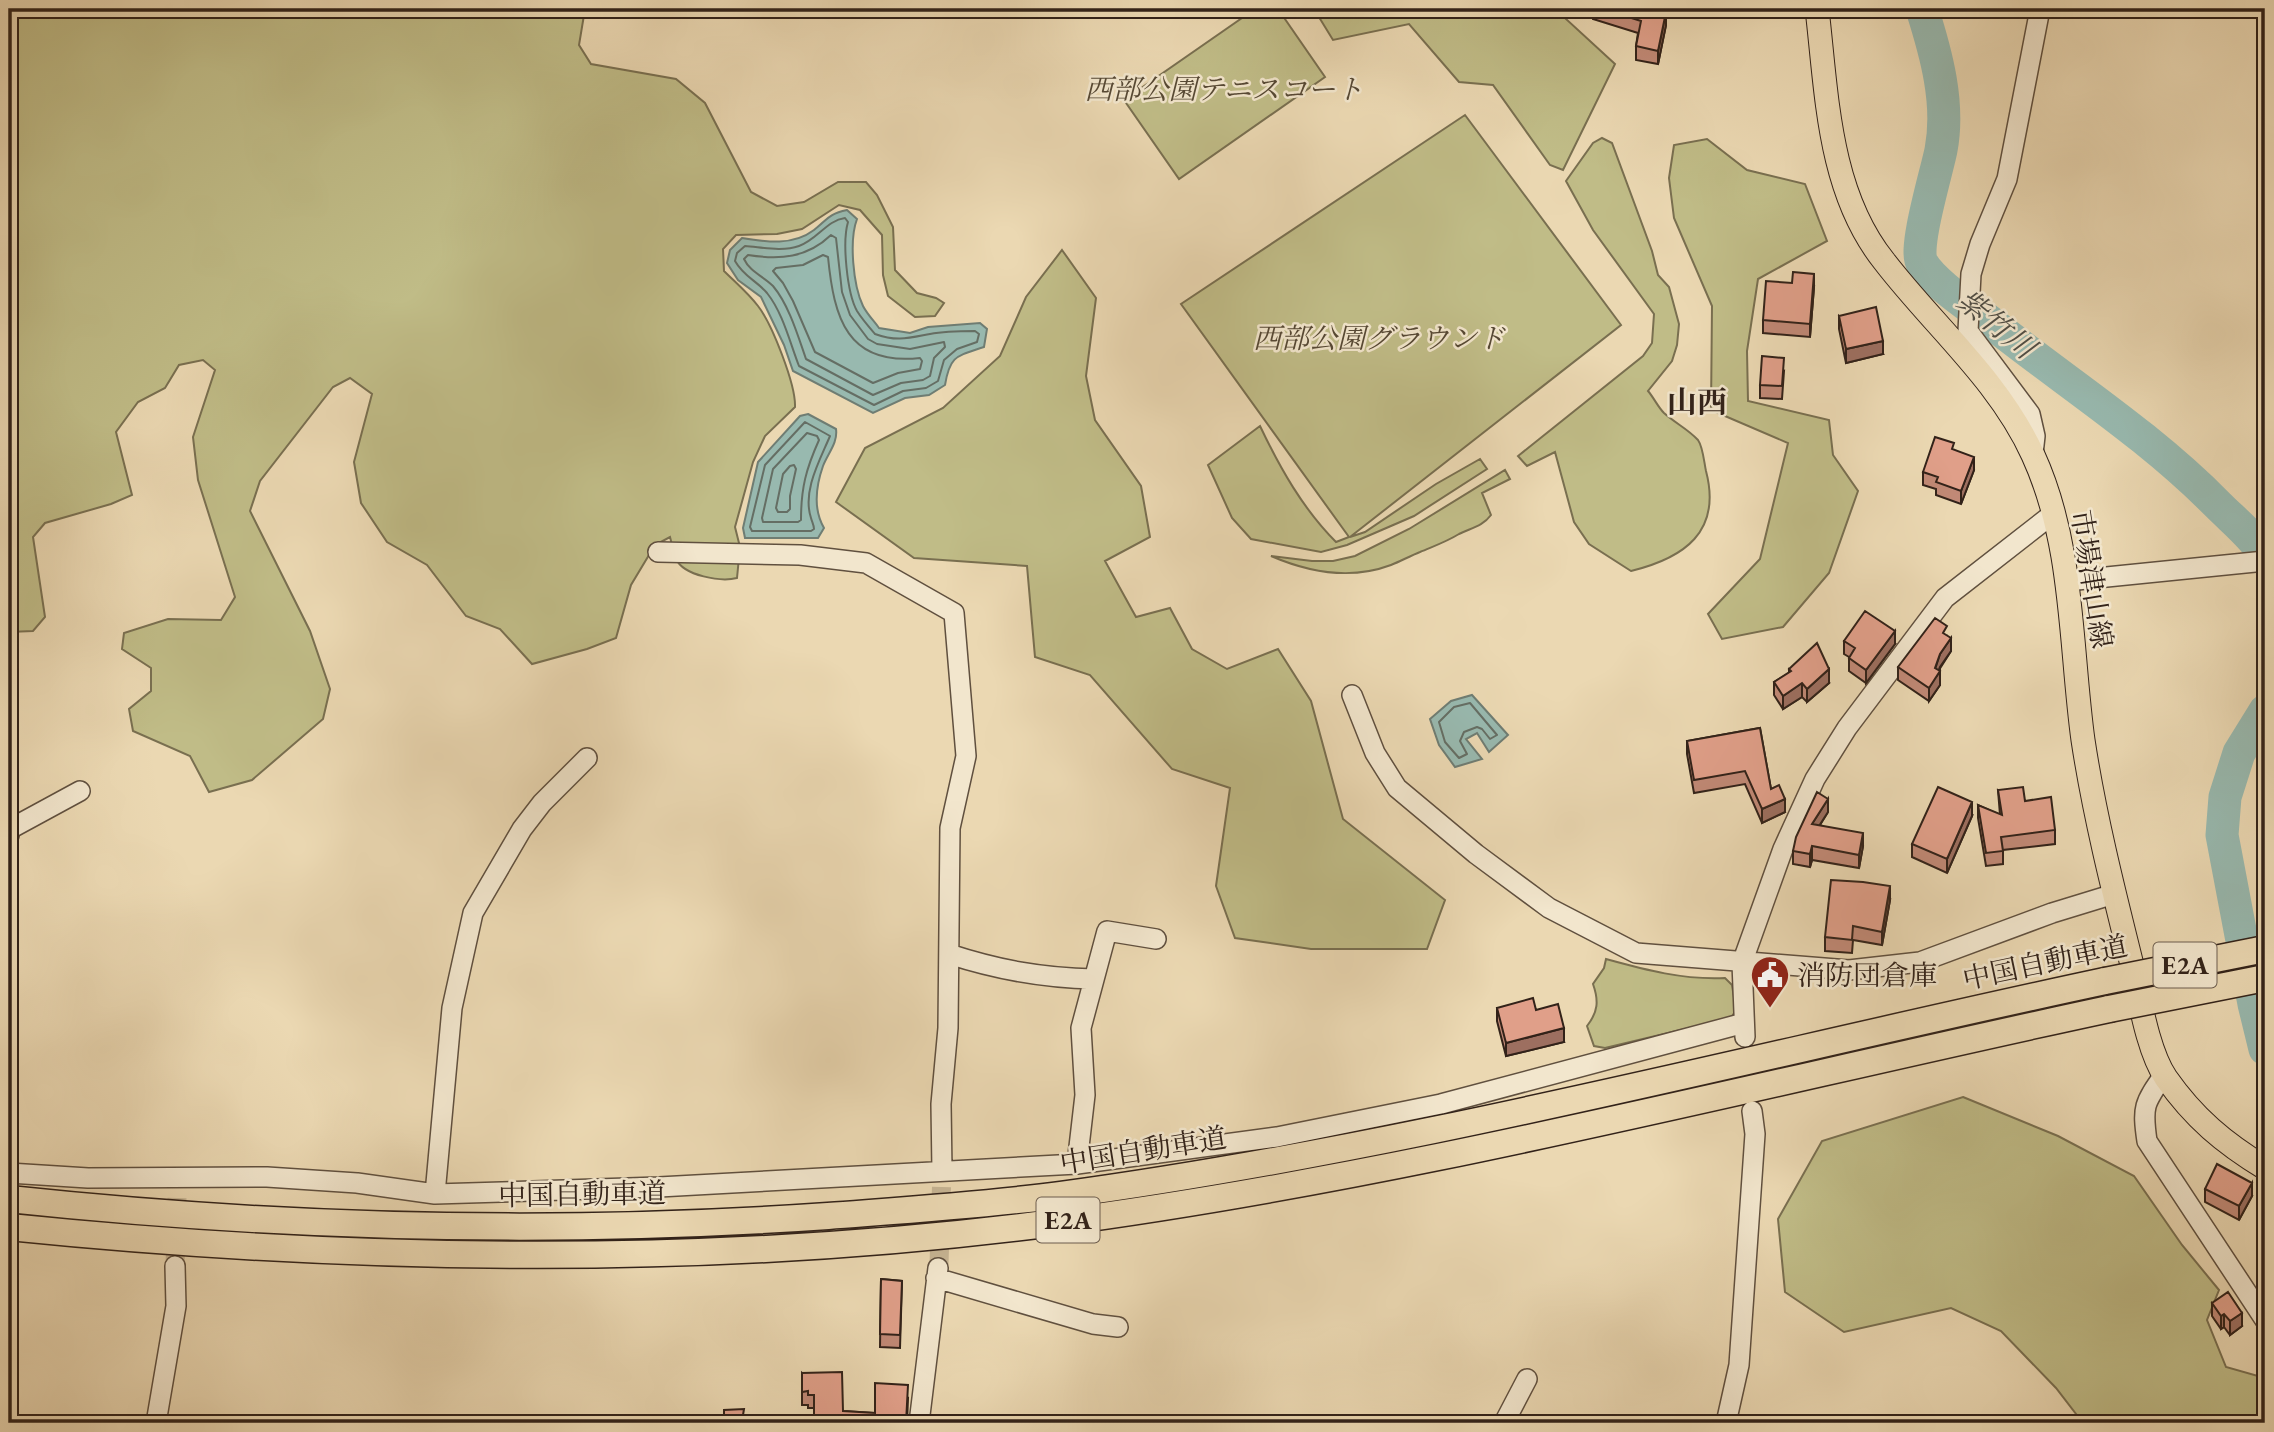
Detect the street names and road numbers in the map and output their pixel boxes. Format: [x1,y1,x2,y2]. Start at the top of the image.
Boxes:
street label: 市場津山線 [2063,507,2121,651]
street label: 中国自動車道 [1959,927,2131,997]
road number: E2A [2154,942,2216,988]
street label: 中国自動車道 [1057,1119,1229,1181]
street label: 中国自動車道 [498,1175,666,1213]
road number: E2A [1036,1198,1100,1242]

